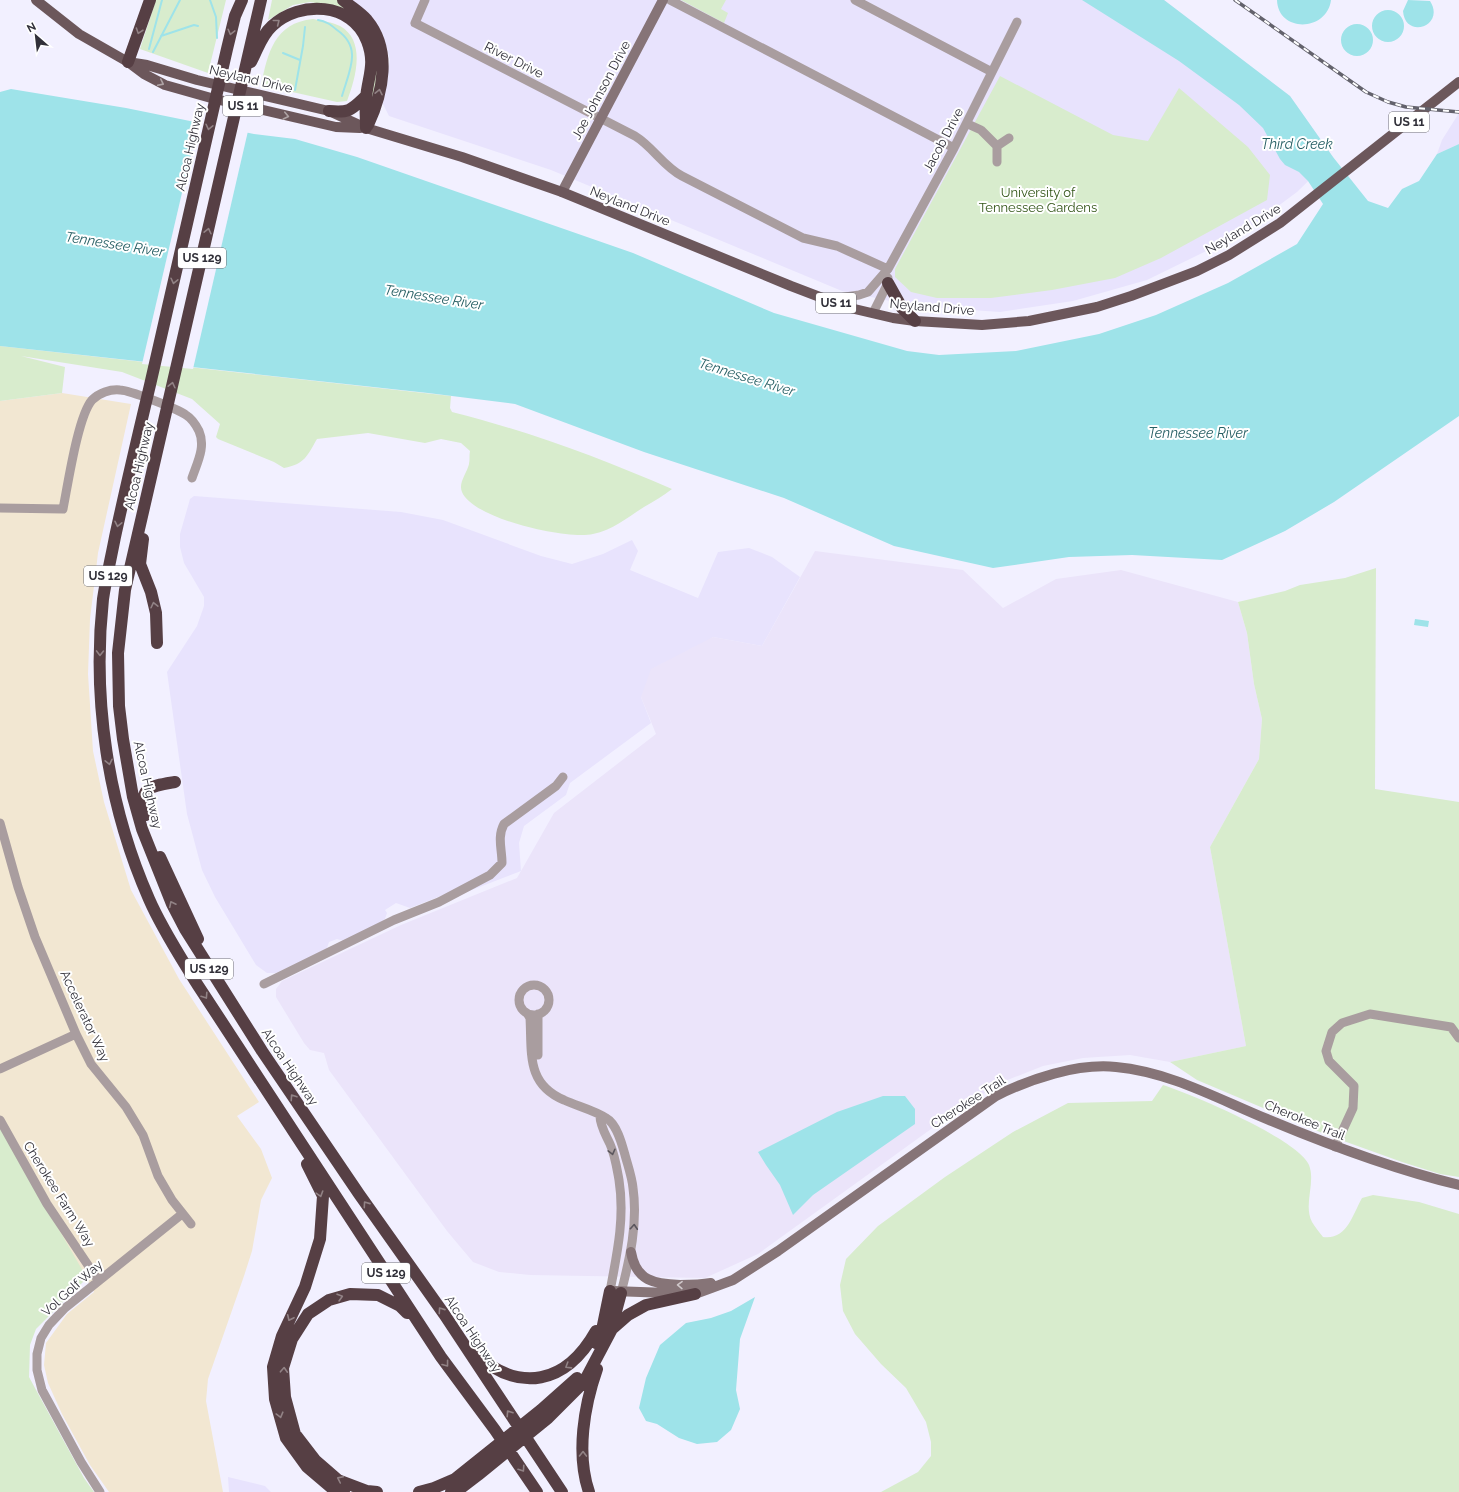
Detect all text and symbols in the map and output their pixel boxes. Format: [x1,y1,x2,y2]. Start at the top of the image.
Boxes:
north arrow [16,16,56,56]
text: N [25,20,38,35]
one-way arrow [273,20,280,27]
one-way arrow [135,28,144,35]
one-way arrow [227,28,236,35]
street label: Joe Johnson Drive [569,38,633,142]
street label: River Drive [482,39,546,81]
street label: Neyland Drive [208,62,294,96]
one-way arrow [156,78,164,86]
one-way arrow [374,89,382,95]
road number: US 11 [223,96,263,116]
street label: Alcoa Highway [173,102,207,192]
street label: Jacob Drive [920,105,966,175]
one-way arrow [283,111,289,119]
road number: US 11 [1389,112,1429,132]
one-way arrow [205,124,213,131]
water label: Third Creek [1261,136,1333,152]
street label: Neyland Drive [588,183,673,229]
park label: University of Tennessee Gardens [979,185,1097,215]
street label: Neyland Drive [1203,200,1284,257]
water label: Tennessee River [65,228,167,260]
one-way arrow [203,228,211,234]
road number: US 129 [178,248,226,268]
one-way arrow [170,278,178,285]
water label: Tennessee River [384,281,486,313]
road number: US 11 [816,293,856,313]
street label: Neyland Drive [889,296,975,318]
water label: Tennessee River [697,355,798,400]
one-way arrow [168,382,176,388]
street label: Alcoa Highway [122,421,156,511]
water label: Tennessee River [1148,425,1249,441]
one-way arrow [115,521,123,527]
road number: US 129 [84,566,132,586]
one-way arrow [151,601,159,608]
one-way arrow [96,650,104,656]
street label: Alcoa Highway [131,740,165,830]
one-way arrow [104,758,113,765]
one-way arrow [169,900,177,908]
road number: US 129 [185,959,233,979]
street label: Accelerator Way [57,968,113,1064]
one-way arrow [200,992,207,999]
street label: Alcoa Highway [259,1026,321,1108]
street label: Cherokee Trail [928,1072,1008,1132]
one-way arrow [291,1094,298,1101]
street label: Cherokee Trail [1262,1097,1348,1143]
street label: Cherokee Farm Way [20,1139,98,1249]
one-way arrow [608,1149,616,1155]
one-way arrow [315,1190,324,1197]
one-way arrow [363,1201,371,1208]
one-way arrow [629,1224,638,1230]
street label: Vol Golf Way [39,1257,105,1319]
road number: US 129 [362,1263,410,1283]
one-way arrow [677,1281,683,1289]
one-way arrow [337,1293,344,1301]
street label: Alcoa Highway [442,1293,504,1375]
one-way arrow [438,1307,446,1314]
one-way arrow [287,1313,295,1321]
one-way arrow [441,1359,448,1366]
one-way arrow [565,1361,572,1368]
one-way arrow [280,1367,289,1373]
one-way arrow [507,1410,514,1417]
one-way arrow [275,1411,284,1418]
one-way arrow [579,1451,587,1457]
one-way arrow [517,1465,524,1472]
one-way arrow [337,1476,345,1484]

